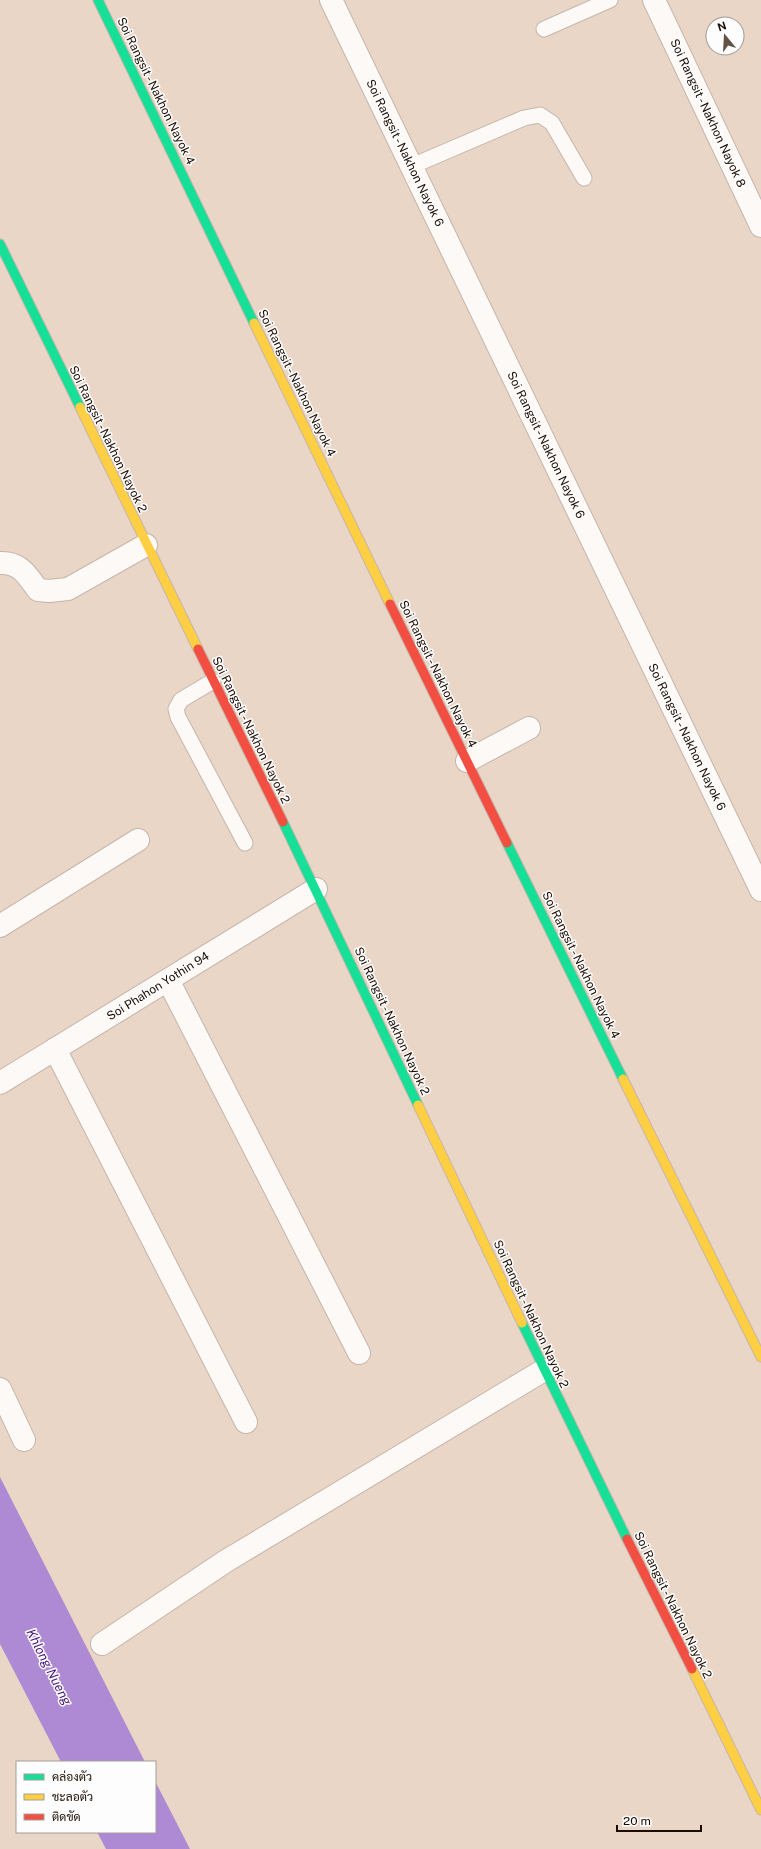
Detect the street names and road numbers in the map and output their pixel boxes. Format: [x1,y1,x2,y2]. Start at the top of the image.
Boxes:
street label: Soi Rangsit - Nakhon Nayok 4 [114,15,198,167]
street label: Soi Rangsit - Nakhon Nayok 8 [667,37,749,190]
street label: Soi Rangsit - Nakhon Nayok 6 [363,77,447,229]
street label: Soi Rangsit - Nakhon Nayok 4 [255,307,339,459]
street label: Soi Rangsit - Nakhon Nayok 2 [66,363,150,515]
street label: Soi Rangsit - Nakhon Nayok 6 [504,369,588,521]
street label: Soi Rangsit - Nakhon Nayok 4 [396,598,480,750]
street label: Soi Rangsit - Nakhon Nayok 2 [209,654,293,806]
street label: Soi Rangsit - Nakhon Nayok 6 [645,661,729,813]
street label: Soi Rangsit - Nakhon Nayok 4 [539,889,623,1041]
street label: Soi Rangsit - Nakhon Nayok 2 [352,945,432,1097]
street label: Soi Phahon Yothin 94 [104,949,212,1023]
street label: Soi Rangsit - Nakhon Nayok 2 [491,1238,571,1390]
street label: Soi Rangsit - Nakhon Nayok 2 [631,1529,715,1681]

